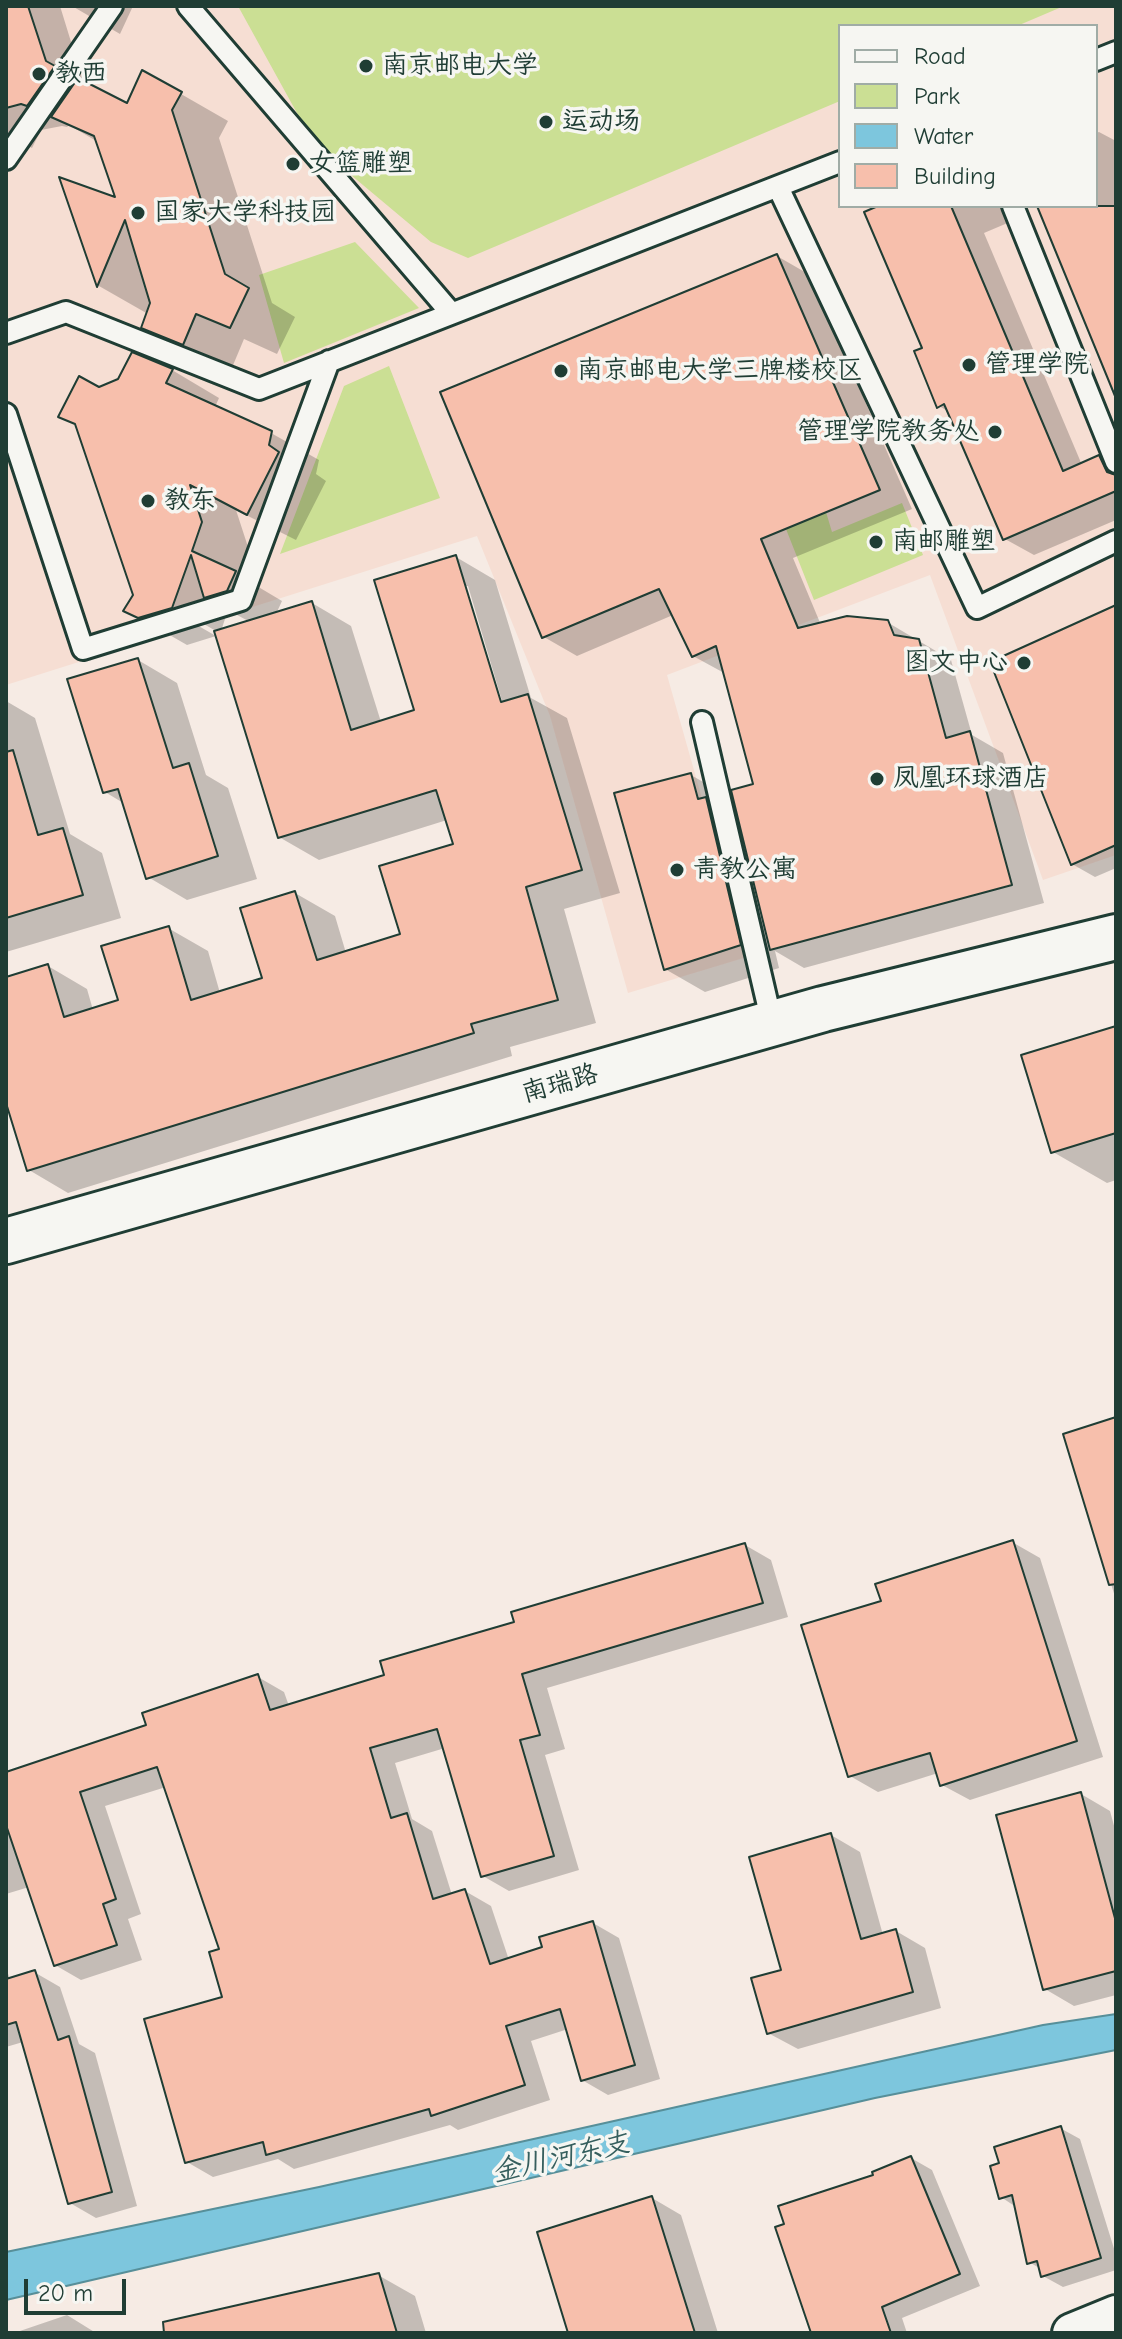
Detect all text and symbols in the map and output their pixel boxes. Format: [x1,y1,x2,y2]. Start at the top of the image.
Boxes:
legend [838,24,1098,208]
text: Road [914,42,966,70]
place label: 南京邮电大学 [382,50,538,82]
marker: 南京邮电大学 [357,57,375,75]
place label: 教西 [55,58,107,90]
marker: 教西 [30,65,48,83]
text: Park [914,82,960,110]
place label: 运动场 [562,106,640,138]
marker: 运动场 [537,113,555,131]
text: Water [914,122,973,150]
place label: 女篮雕塑 [309,148,413,180]
marker: 女篮雕塑 [284,155,302,173]
text: Building [914,162,996,190]
place label: 国家大学科技园 [154,197,336,229]
marker: 国家大学科技园 [129,204,147,222]
place label: 管理学院 [985,349,1089,381]
place label: 南京邮电大学三牌楼校区 [577,355,863,387]
marker: 管理学院 [960,356,978,374]
marker: 南京邮电大学三牌楼校区 [552,362,570,380]
place label: 管理学院教务处 [797,416,979,448]
marker: 管理学院教务处 [986,423,1004,441]
place label: 教东 [164,485,216,517]
marker: 教东 [139,492,157,510]
place label: 南邮雕塑 [892,526,996,558]
marker: 南邮雕塑 [867,533,885,551]
place label: 图文中心 [904,647,1008,679]
marker: 图文中心 [1015,654,1033,672]
place label: 凤凰环球酒店 [893,763,1049,795]
marker: 凤凰环球酒店 [868,770,886,788]
place label: 青教公寓 [693,854,797,886]
marker: 青教公寓 [668,861,686,879]
street label: 南瑞路 [518,1058,602,1110]
water label: 金川河东支 [489,2126,633,2190]
scale bar [28,2263,130,2313]
text: 20 m [38,2279,93,2307]

